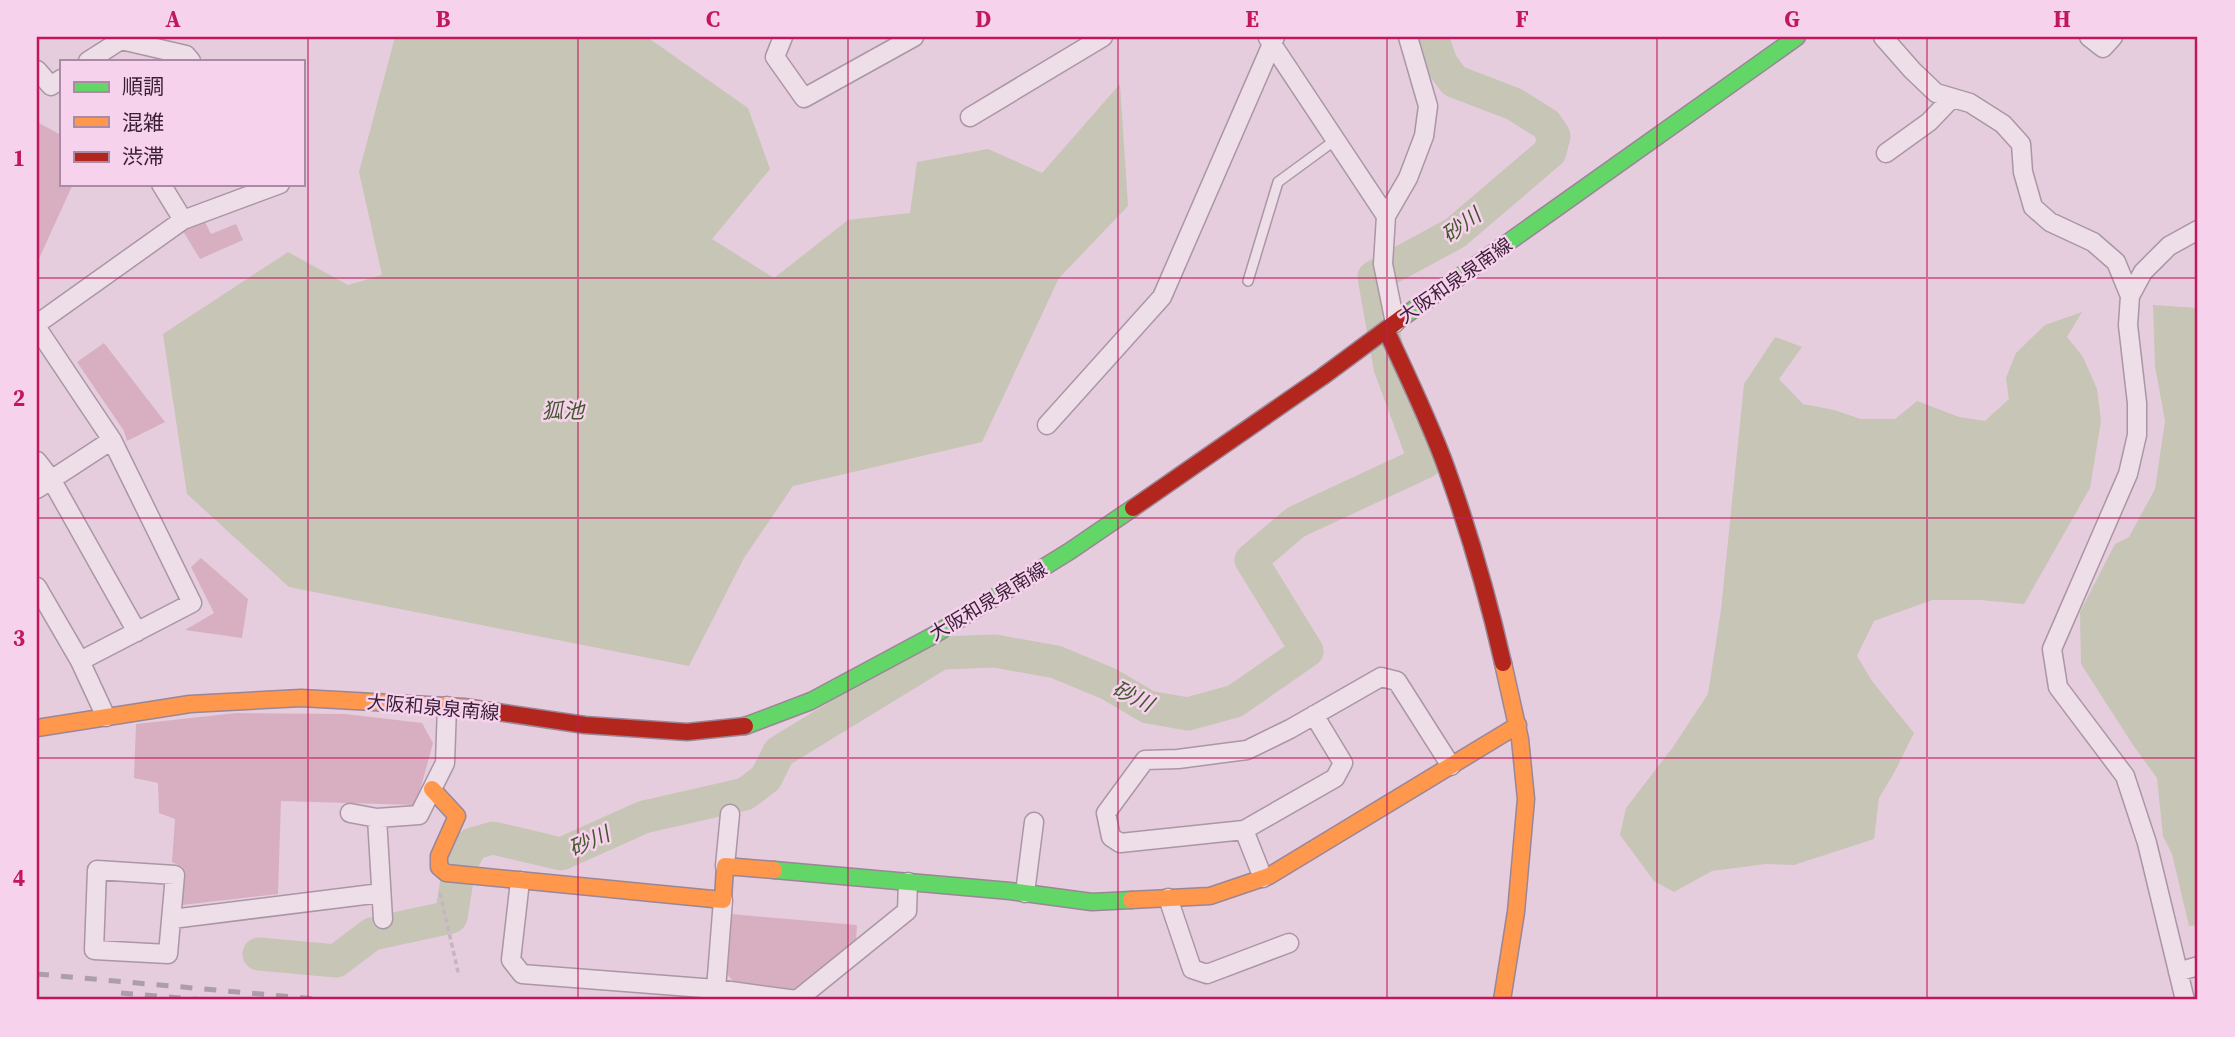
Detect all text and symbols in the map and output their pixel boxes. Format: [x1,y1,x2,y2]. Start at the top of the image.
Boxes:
text: A [165,3,181,35]
text: B [436,3,451,35]
text: C [706,3,720,35]
text: D [975,3,991,35]
text: E [1245,3,1259,35]
text: F [1515,3,1529,35]
text: G [1784,3,1800,35]
text: H [2053,3,2071,35]
legend [60,60,304,186]
text: 順調 [122,72,164,101]
text: 混雑 [122,108,164,137]
text: 1 [13,142,25,174]
text: 渋滞 [122,142,164,171]
water label: 砂川 [1435,200,1488,249]
street label: 大阪和泉泉南線 [1393,231,1517,329]
text: 2 [13,382,25,414]
water label: 狐池 [542,396,586,425]
street label: 大阪和泉泉南線 [924,556,1052,646]
text: 3 [13,622,25,654]
water label: 砂川 [1108,674,1160,719]
street label: 大阪和泉泉南線 [366,688,500,726]
water label: 砂川 [564,818,616,863]
text: 4 [13,862,25,894]

